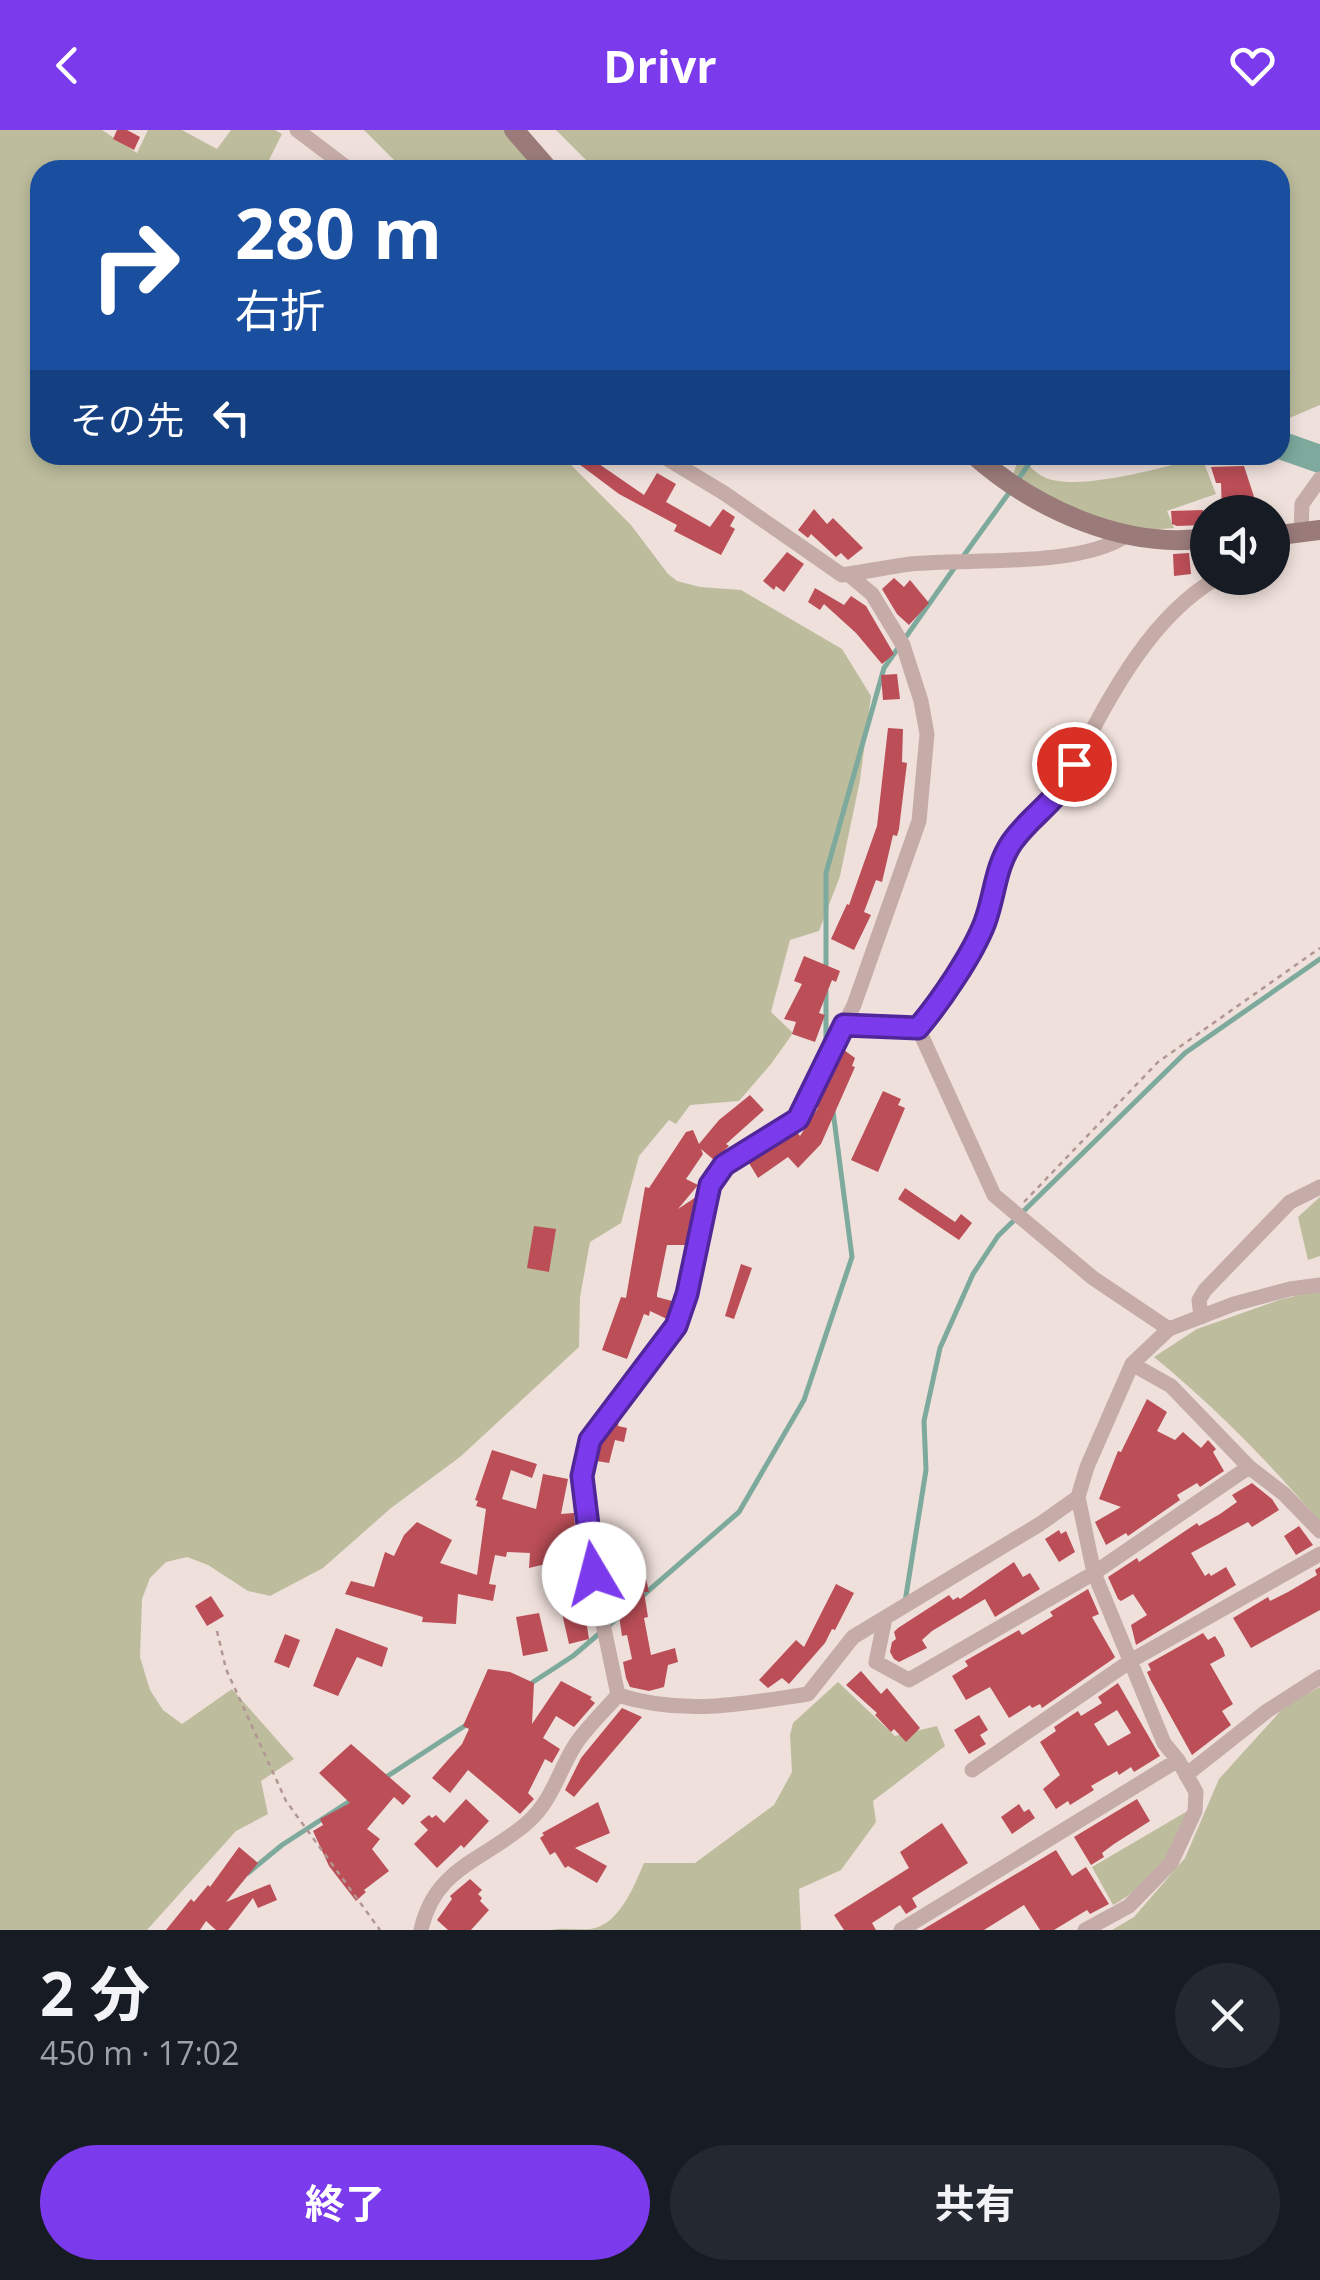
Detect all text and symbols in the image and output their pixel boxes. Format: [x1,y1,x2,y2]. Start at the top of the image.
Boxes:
text: Drivr [603,35,717,96]
icon: back [40,38,95,93]
icon: heart [1225,38,1280,93]
text: 280 m [235,184,442,280]
icon: right [70,200,200,330]
text: 右折 [235,279,325,340]
icon: left [204,390,259,445]
text: その先 [70,393,184,445]
map controls [1190,495,1290,595]
button: sound [1190,495,1290,595]
pin [1032,722,1117,807]
icon: arrive [1047,737,1102,792]
position arrow [542,1522,646,1626]
text: 2 分 [40,1952,150,2034]
button: close [1175,1963,1280,2068]
text: 450 m · 17:02 [40,2031,239,2074]
button: 終了 [40,2145,650,2260]
button: 共有 [670,2145,1280,2260]

